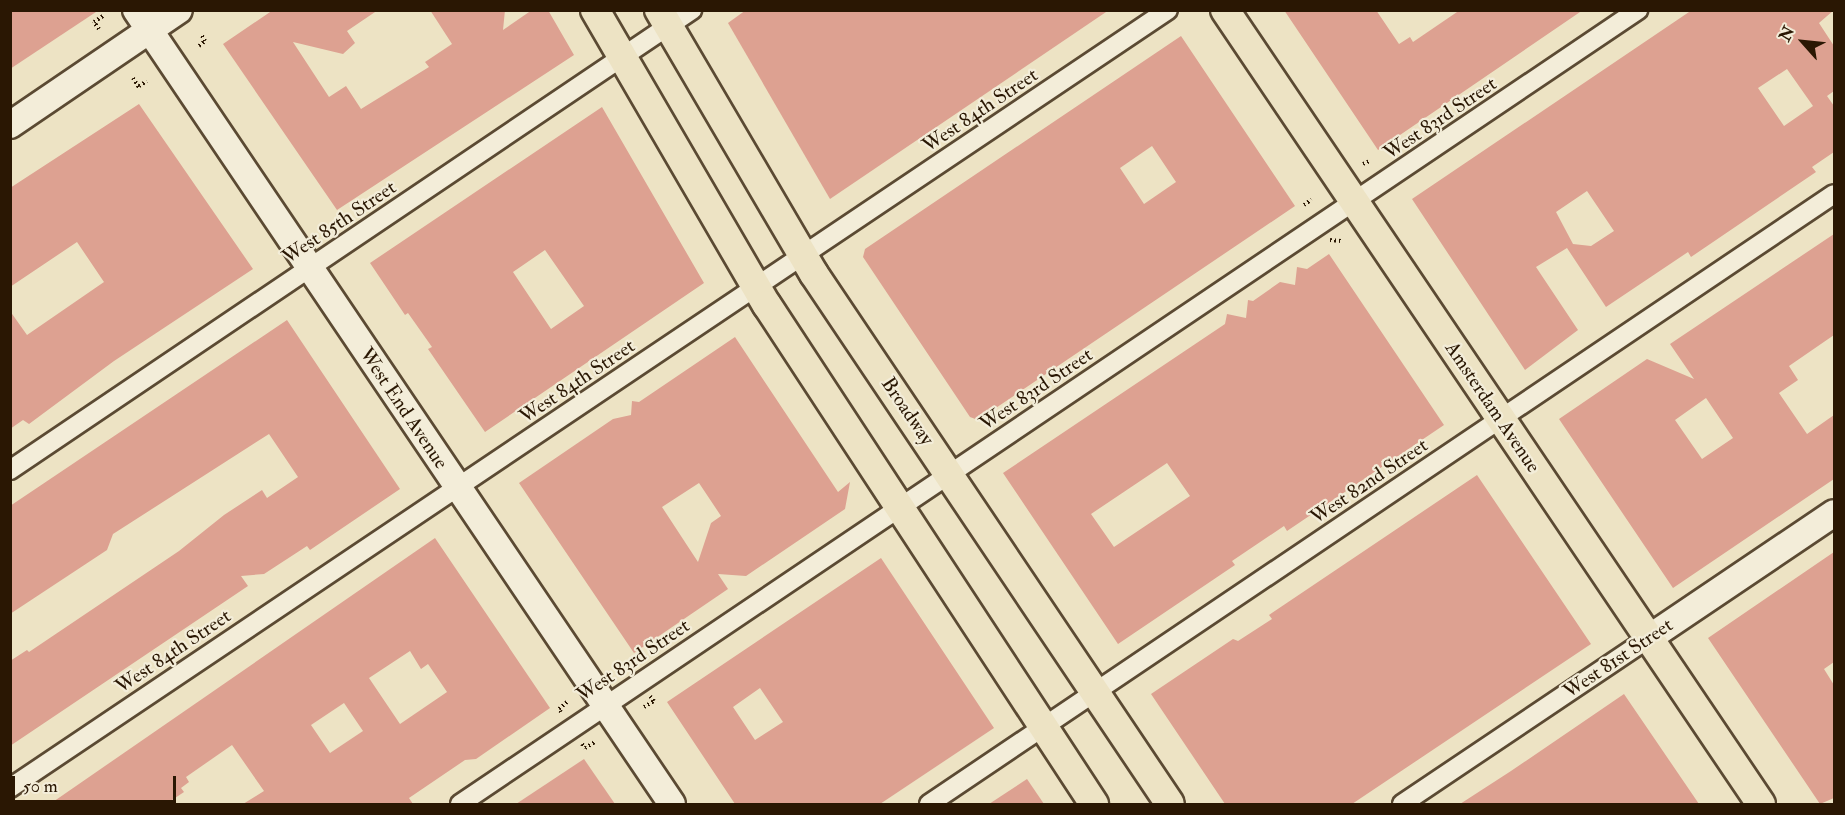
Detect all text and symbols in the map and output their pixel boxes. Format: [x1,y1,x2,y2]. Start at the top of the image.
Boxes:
north arrow [1773,12,1833,72]
text: N [1775,23,1799,45]
street label: West 84th Street [918,63,1042,157]
street label: West 83rd Street [1379,71,1501,165]
street label: West 85th Street [278,175,400,269]
street label: West 84th Street [515,334,639,428]
street label: Amsterdam Avenue [1440,337,1546,477]
street label: West 83rd Street [975,342,1097,436]
street label: West End Avenue [355,343,453,473]
street label: Broadway [877,372,939,450]
street label: West 82nd Street [1306,433,1432,529]
street label: West 84th Street [111,604,235,698]
street label: West 83rd Street [572,613,694,707]
street label: West 81st Street [1559,613,1677,703]
scale bar [15,764,178,802]
text: 50 m [23,775,58,798]

